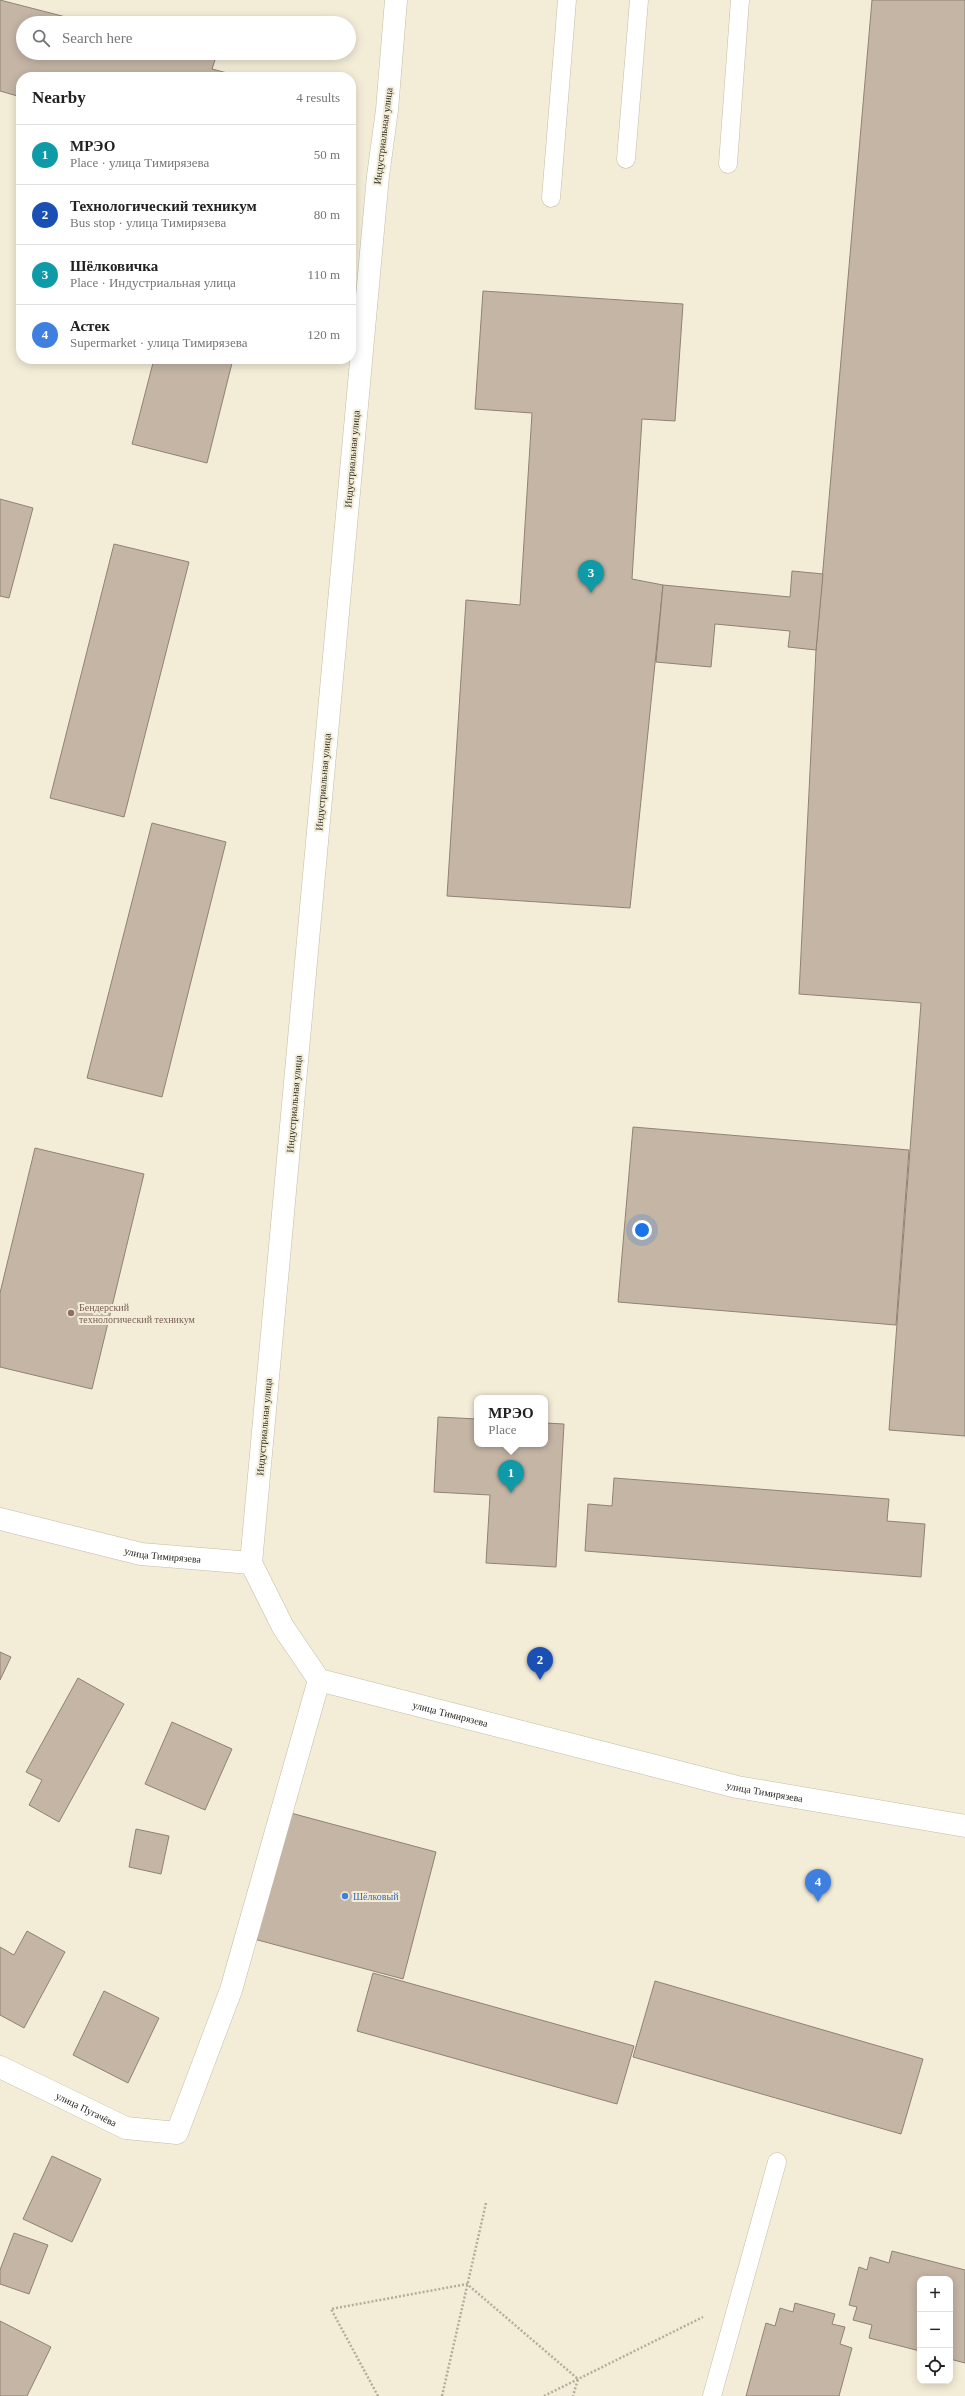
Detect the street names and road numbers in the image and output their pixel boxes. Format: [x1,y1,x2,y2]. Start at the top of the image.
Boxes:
street label: Индустриальная улица [372,86,394,185]
street label: Индустриальная улица [342,409,362,508]
street label: Индустриальная улица [313,732,333,831]
street label: Индустриальная улица [284,1054,304,1153]
street label: Индустриальная улица [254,1377,274,1476]
street label: улица Тимирязева [123,1545,202,1564]
street label: улица Тимирязева [412,1699,490,1729]
street label: улица Тимирязева [725,1779,804,1804]
street label: улица Пугачёва [54,2089,119,2128]

